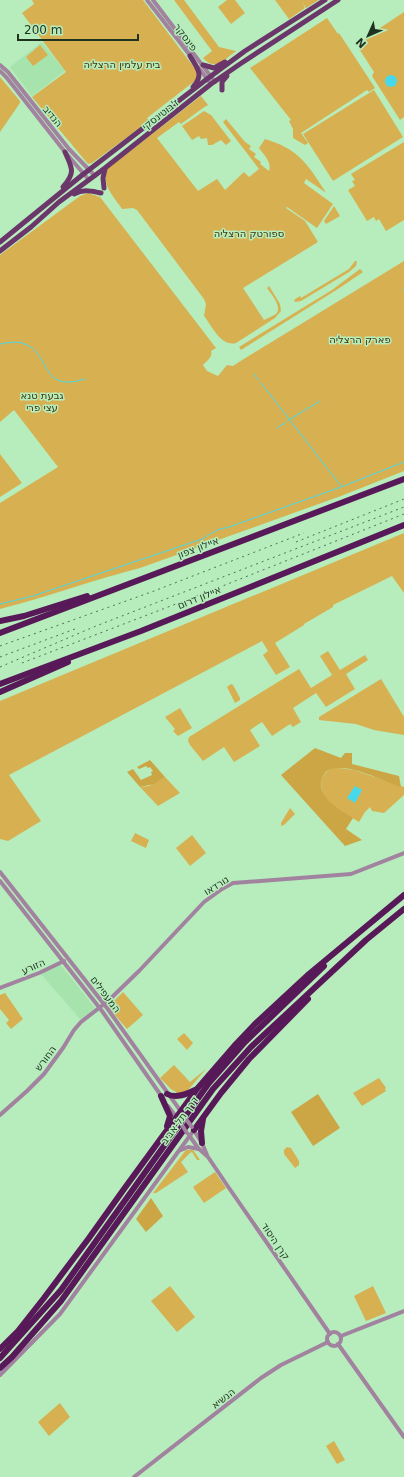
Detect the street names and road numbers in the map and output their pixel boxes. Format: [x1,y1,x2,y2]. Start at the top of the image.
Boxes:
street label: פינסקר [172,21,200,53]
street label: ז'בוטינסקי [140,96,181,132]
street label: הנדיב [41,104,65,129]
street label: איילון צפון [176,535,220,560]
street label: איילון דרום [176,584,223,611]
street label: נורדאו [202,874,231,897]
street label: הזורע [20,956,47,976]
street label: המעפילים [88,974,123,1015]
street label: החורש [32,1044,58,1073]
street label: דרך תל-אביב [158,1094,201,1146]
street label: קרן היסוד [259,1221,292,1262]
street label: הנשיא [209,1386,237,1411]

